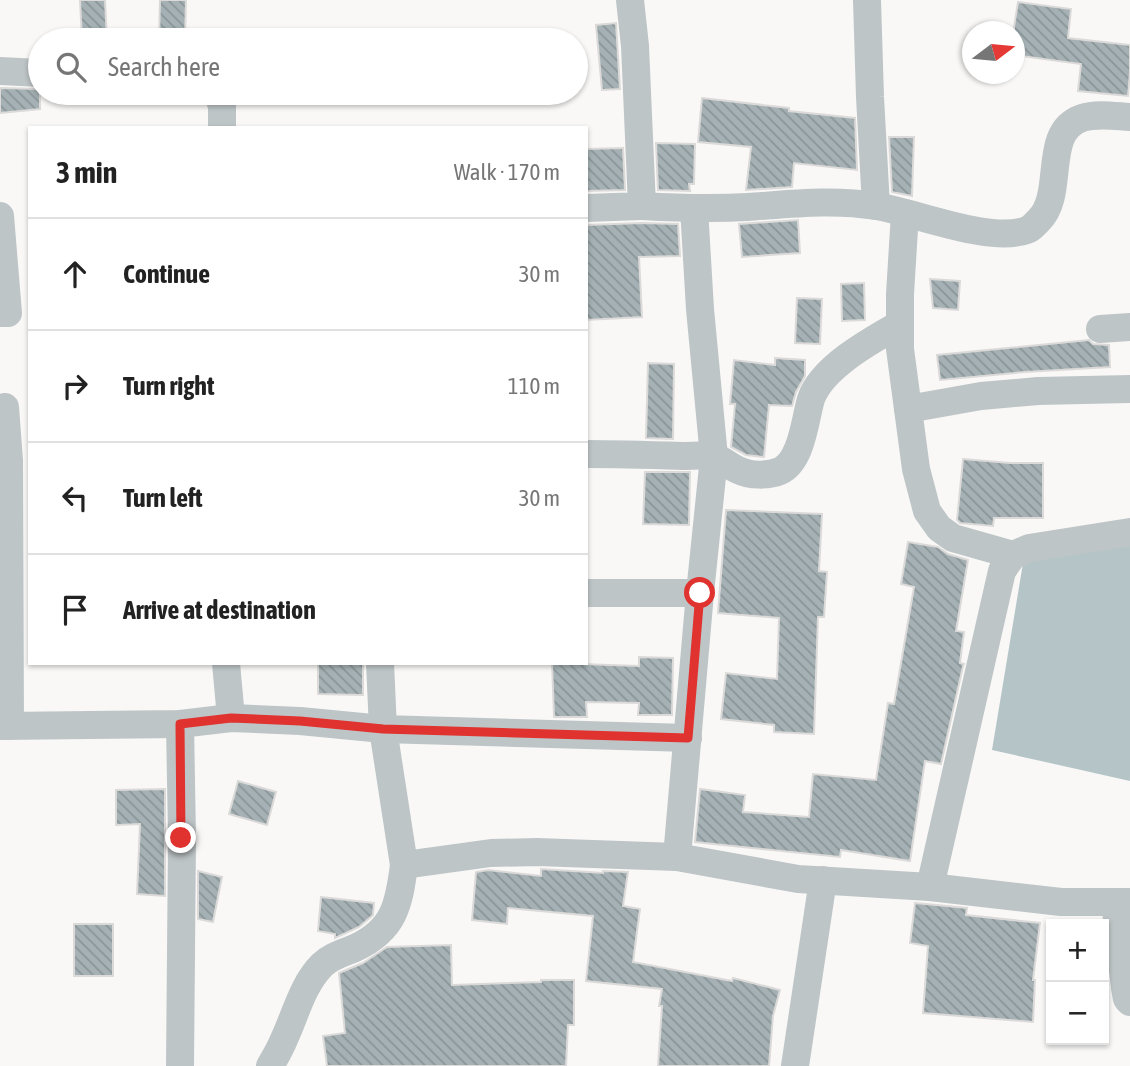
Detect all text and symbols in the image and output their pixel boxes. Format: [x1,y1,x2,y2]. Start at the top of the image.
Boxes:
north arrow [962,21,1025,84]
search box [28,28,588,105]
icon: search [52,48,90,86]
text: Search here [108,52,220,82]
text: 3 min [56,155,117,189]
text: Walk · 170 m [454,159,560,185]
icon: ahead [56,255,94,293]
text: Continue [123,259,210,289]
text: 30 m [519,261,560,287]
icon: right [56,367,94,405]
text: Turn right [123,371,214,401]
text: 110 m [508,373,560,399]
icon: left [56,479,94,517]
text: Turn left [123,483,203,513]
text: 30 m [519,485,560,511]
route start [684,577,715,608]
icon: arrive [56,591,94,629]
text: Arrive at destination [123,595,316,625]
route end [165,822,196,853]
map controls [1046,919,1109,1045]
button: + [1046,919,1109,982]
button: − [1046,982,1109,1045]

